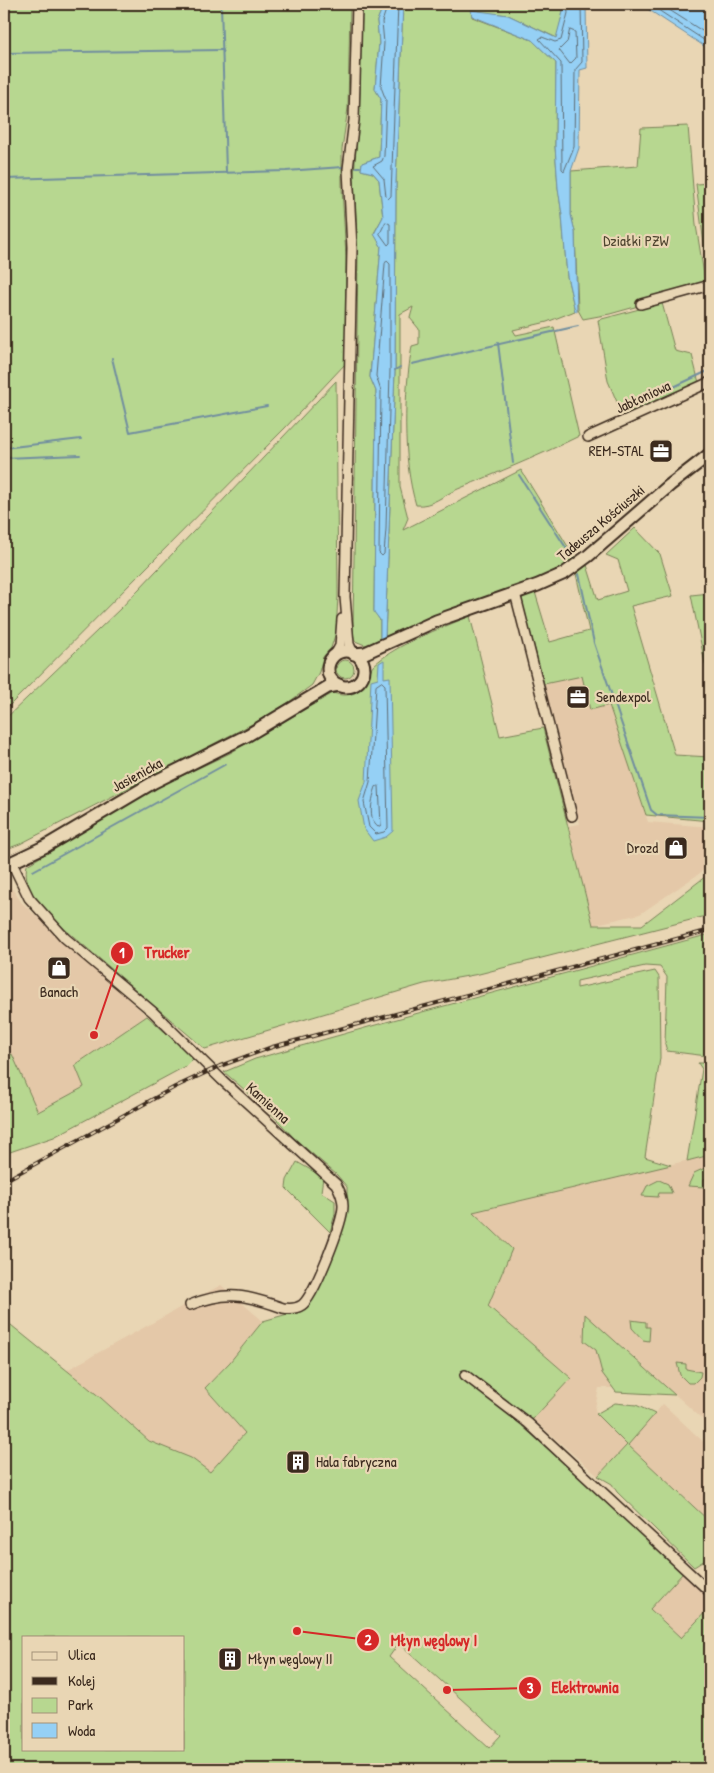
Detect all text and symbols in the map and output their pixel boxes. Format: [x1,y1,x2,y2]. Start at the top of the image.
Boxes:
park label: Działki PZW [603,230,670,251]
street label: Jabłoniowa [612,375,674,418]
office icon: REM-STAL [648,438,674,464]
place label: REM-STAL [589,440,644,461]
street label: Tadeusza Kościuszki [552,480,649,566]
office icon: Sendexpol [565,684,591,710]
place label: Sendexpol [596,686,651,707]
street label: Jasienicka [108,752,166,797]
shop icon: Drozd [663,835,689,861]
place label: Drozd [627,837,658,858]
callout: Trucker [110,937,200,968]
text: Trucker [143,941,191,963]
text: 1 [119,942,125,963]
shop icon: Banach [46,955,72,981]
place label: Banach [40,981,78,1002]
street label: Kamienna [242,1077,295,1128]
building icon: Hala fabryczna [285,1449,311,1475]
place label: Hala fabryczna [316,1451,397,1472]
callout: Młyn węglowy I [355,1625,487,1656]
text: 2 [364,1629,372,1650]
text: Młyn węglowy I [391,1629,477,1652]
legend [22,1636,185,1750]
text: Ulica [68,1644,95,1665]
building icon: Młyn węglowy II [217,1646,243,1672]
place label: Młyn węglowy II [248,1648,333,1669]
text: Kolej [68,1670,95,1691]
callout: Elektrownia [517,1672,629,1703]
text: Elektrownia [552,1676,619,1698]
text: 3 [527,1677,534,1698]
text: Park [68,1694,93,1715]
text: Woda [68,1720,95,1741]

